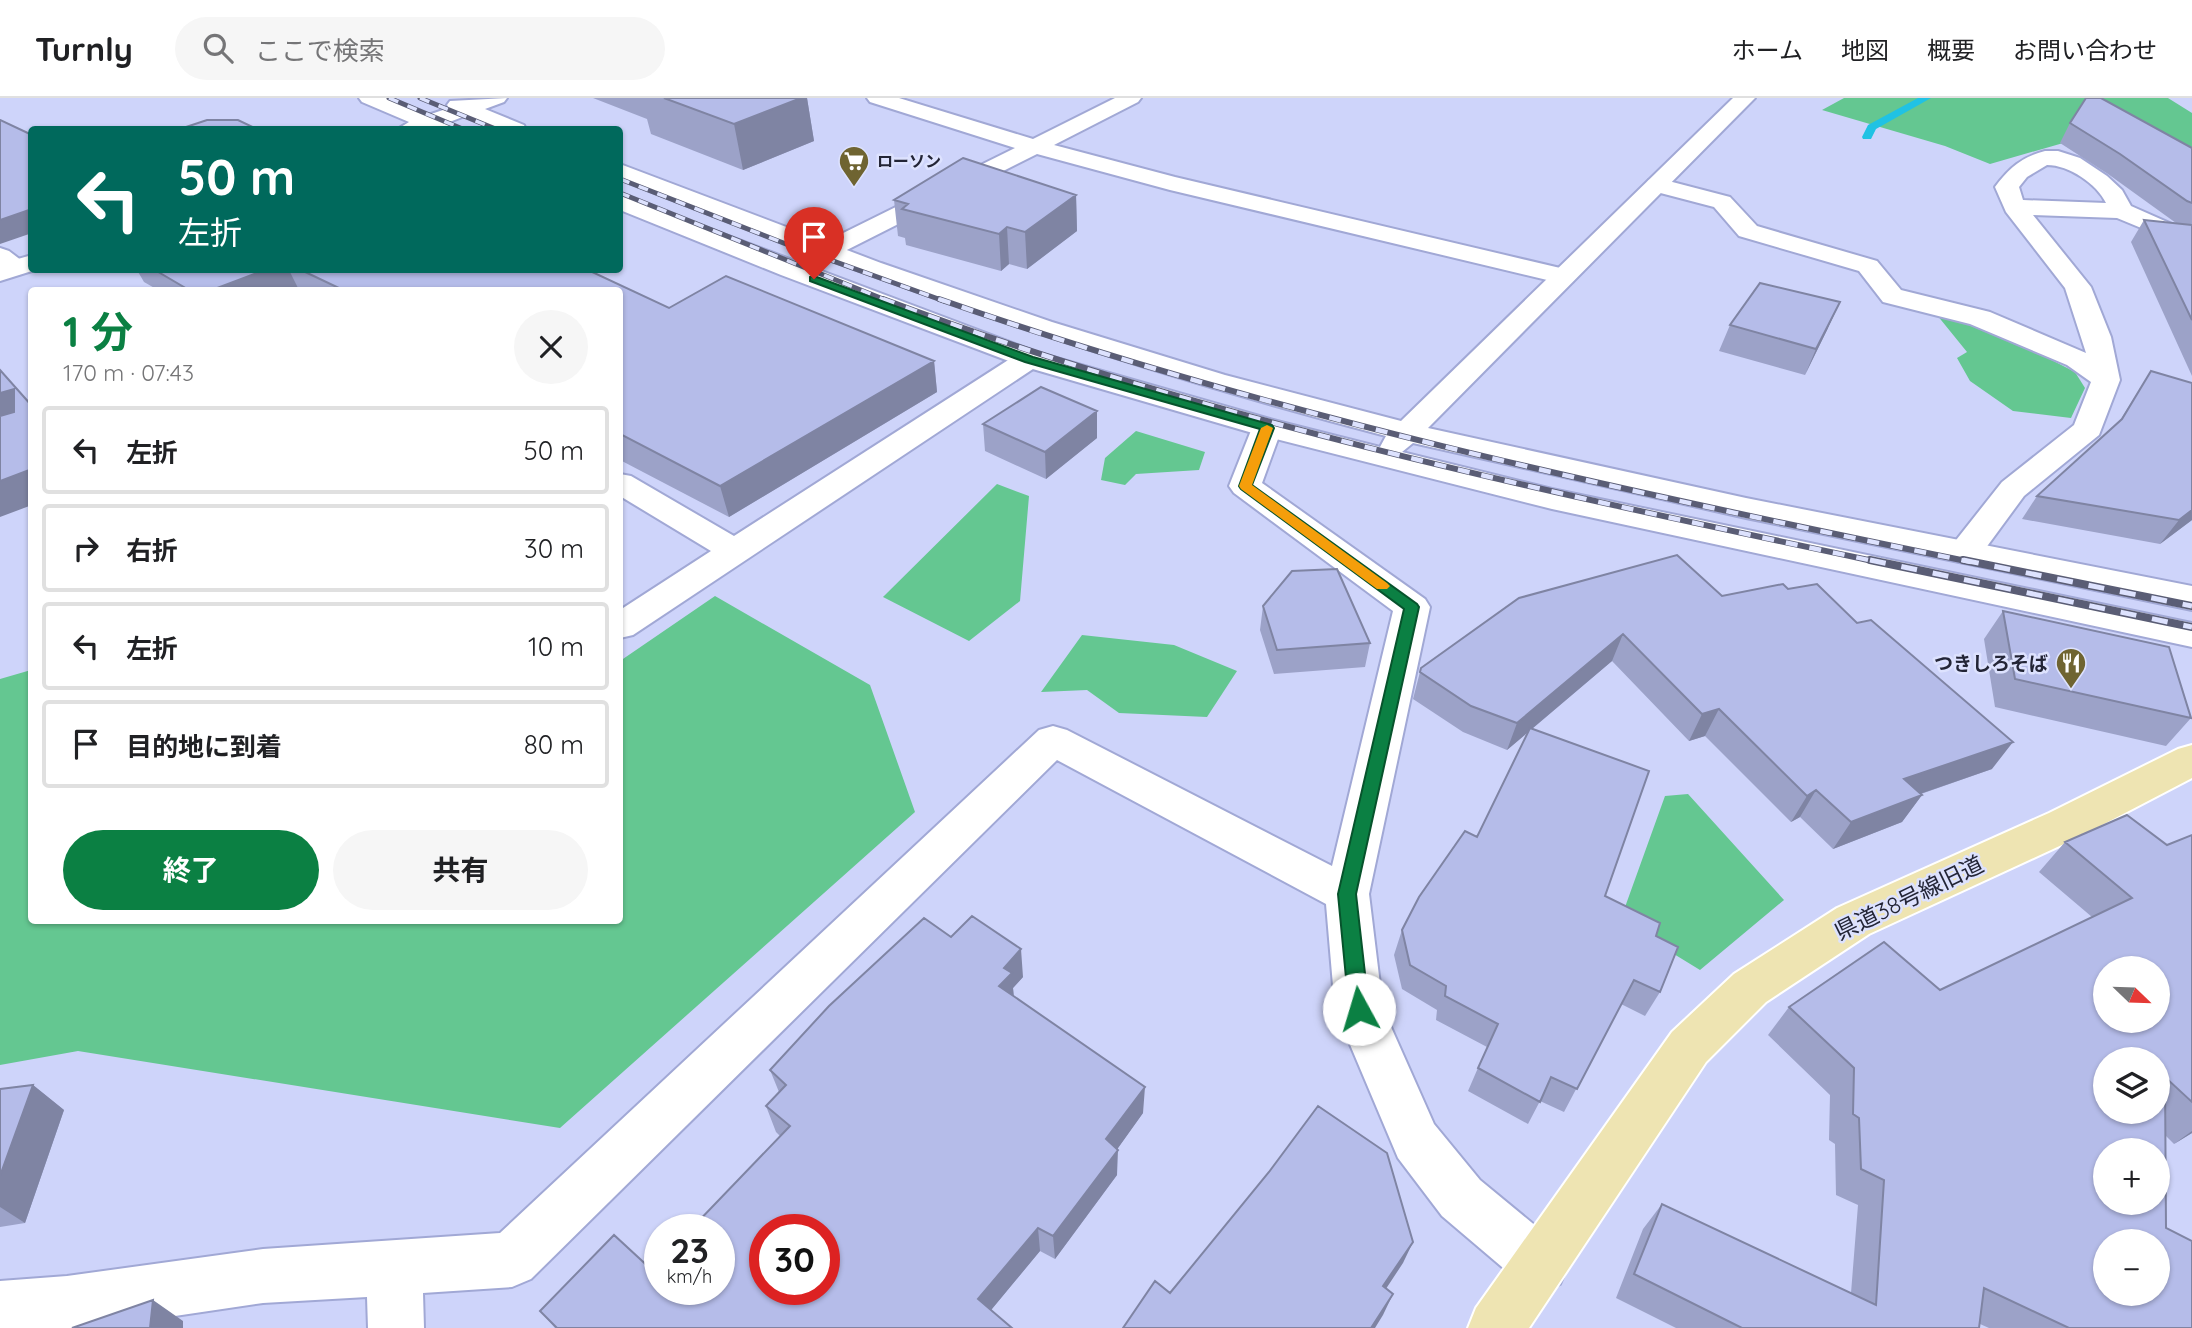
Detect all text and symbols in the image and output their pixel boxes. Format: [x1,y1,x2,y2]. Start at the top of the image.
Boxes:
search box [175,17,665,80]
text: Turnly [35,28,133,69]
icon: search [199,29,237,67]
text: ここで検索 [255,34,385,67]
text: ホーム [1732,35,1803,65]
text: 地図 [1841,35,1889,65]
text: 概要 [1927,35,1975,65]
text: お問い合わせ [2013,35,2157,65]
supermarket icon: ローソン [837,144,871,188]
text: 50 m [178,146,295,207]
place label: ローソン [877,151,941,171]
icon: left [63,154,154,245]
pin [784,207,844,279]
text: 左折 [178,212,242,252]
icon: arrive [795,218,833,256]
text: 1 分 [63,305,133,358]
button: close [514,310,588,384]
text: 170 m · 07:43 [63,358,194,387]
icon: left [67,431,105,469]
text: 50 m [524,434,584,467]
text: 左折 [126,436,178,469]
icon: right [67,529,105,567]
text: 30 m [524,532,584,565]
text: 右折 [126,534,178,567]
icon: left [67,627,105,665]
text: 10 m [528,630,584,663]
text: 左折 [126,632,178,665]
restaurant icon: つきしろそば [2054,646,2088,690]
place label: つきしろそば [1934,651,2048,675]
icon: arrive [67,725,105,763]
text: 80 m [524,728,584,761]
text: 目的地に到着 [126,730,282,763]
button: 終了 [63,830,319,910]
button: 共有 [333,830,588,910]
street label: 県道38号線旧道 [1829,849,1988,946]
north arrow [2093,956,2170,1032]
map controls [2093,956,2170,1306]
position arrow [1322,972,1396,1046]
button: layers [2093,1047,2170,1124]
button: + [2093,1138,2170,1215]
speed limit sign: 30 [749,1214,840,1305]
text: 23 [670,1228,709,1272]
button: − [2093,1229,2170,1306]
text: km/h [667,1265,712,1288]

